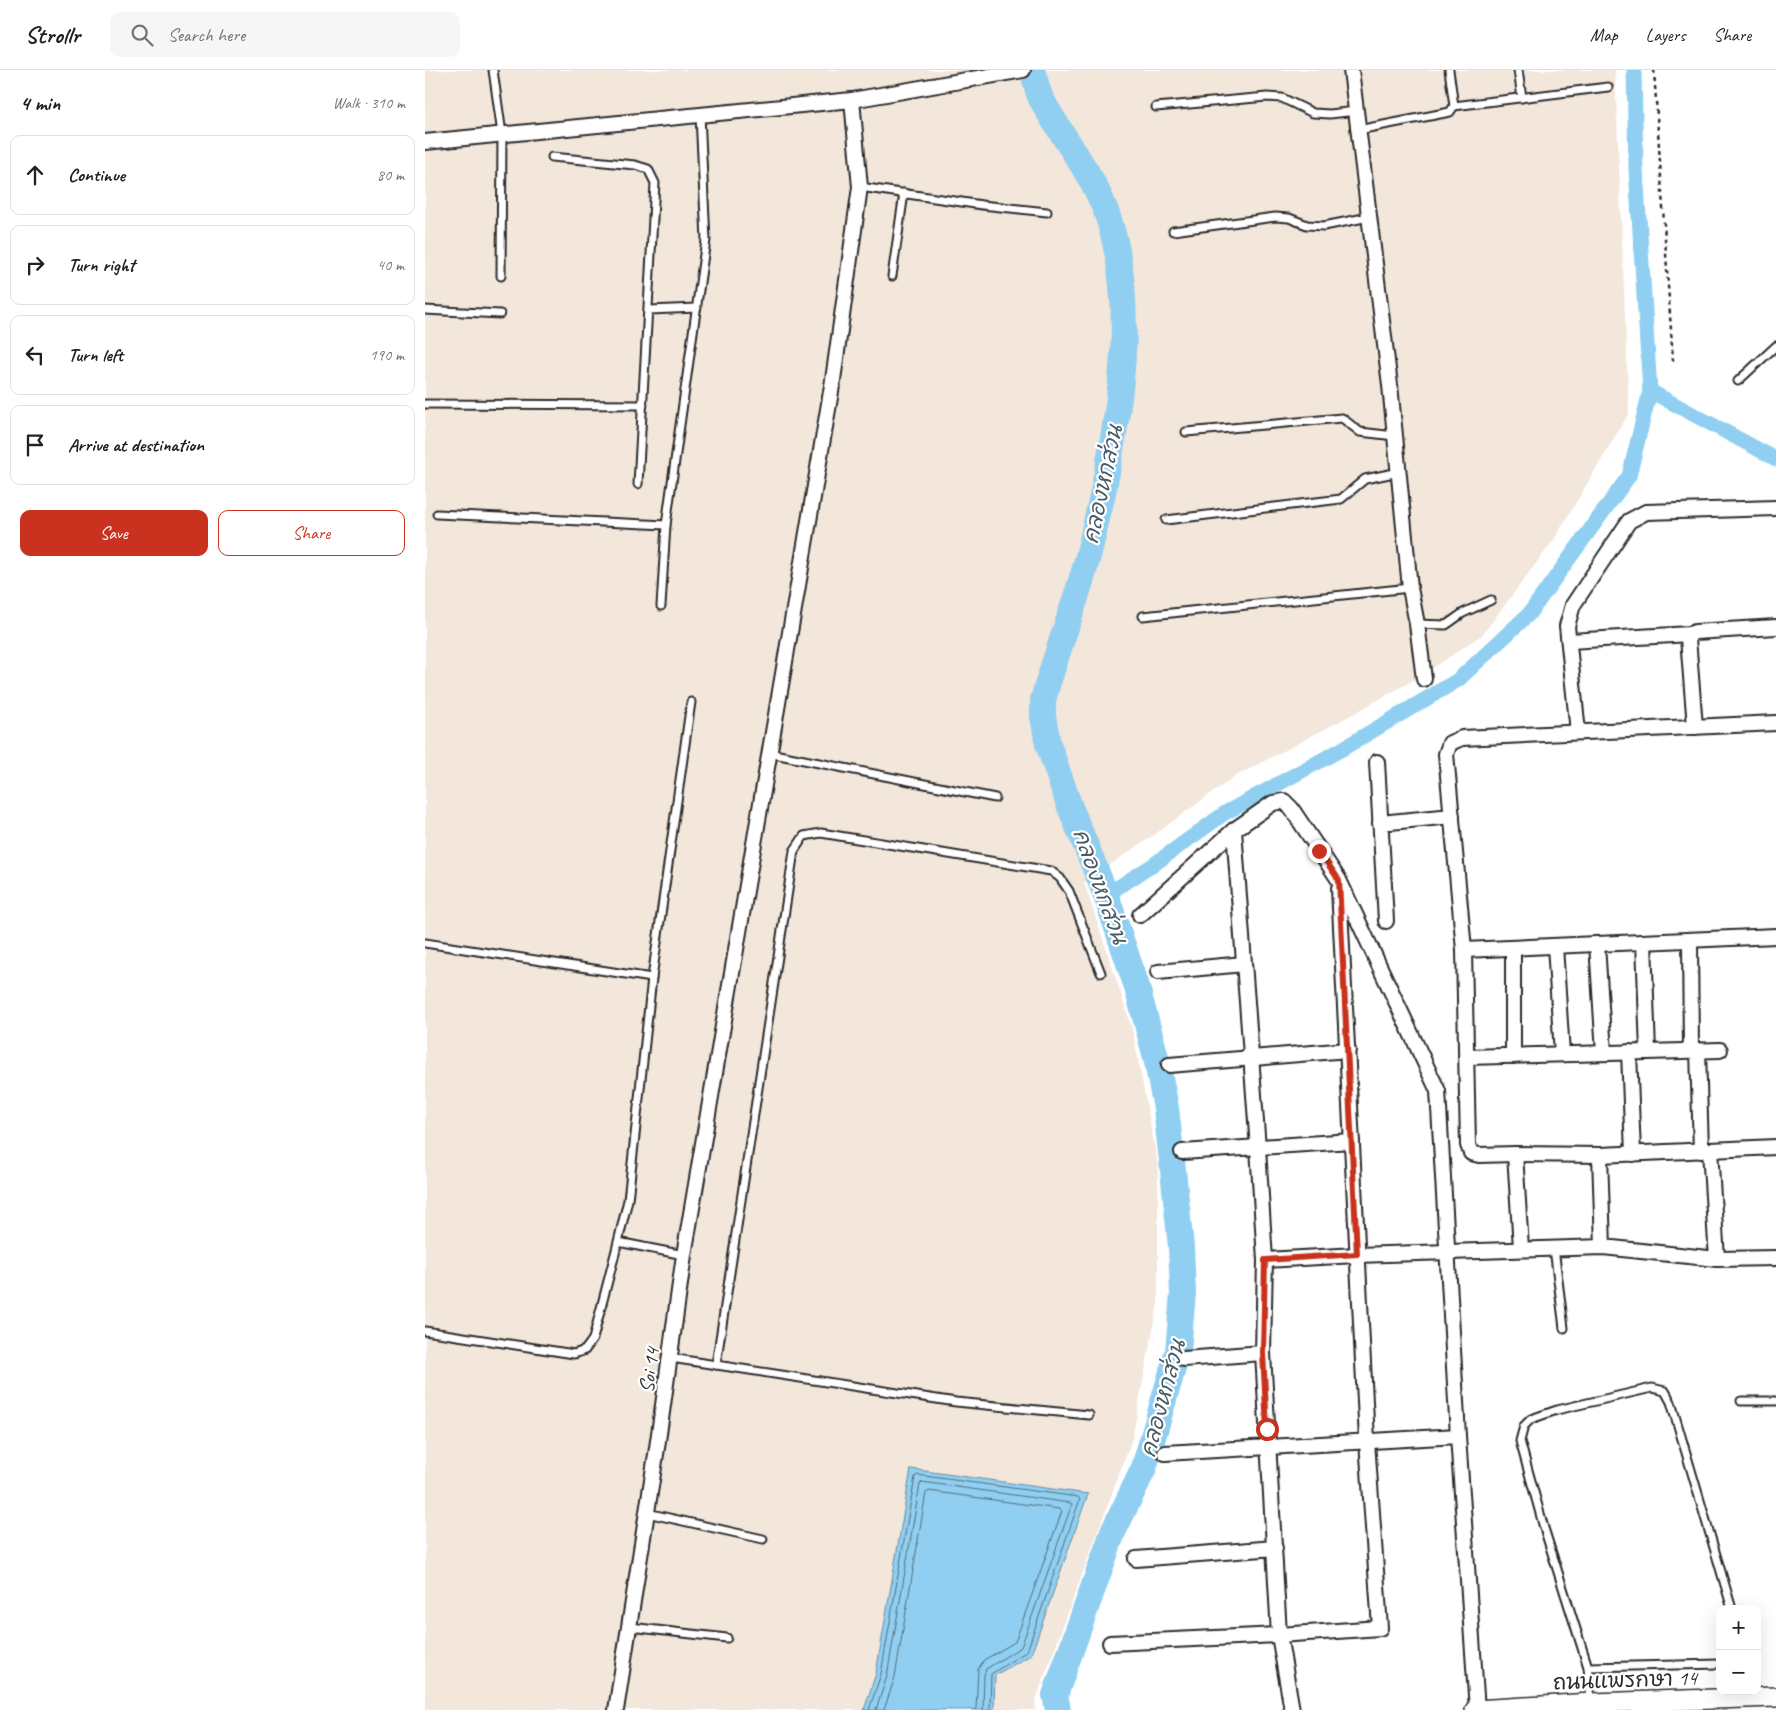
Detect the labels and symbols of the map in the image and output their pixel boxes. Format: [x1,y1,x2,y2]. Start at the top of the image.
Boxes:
water label: คลองหกส่วน [1077,421,1129,546]
water label: คลองหกส่วน [1066,825,1134,949]
route end [1308,840,1331,863]
water label: คลองหกส่วน [1134,1335,1192,1460]
street label: Soi 14 [633,1343,665,1394]
route start [1256,1418,1279,1441]
street label: ถนนแพรกษา 14 [1553,1664,1700,1696]

